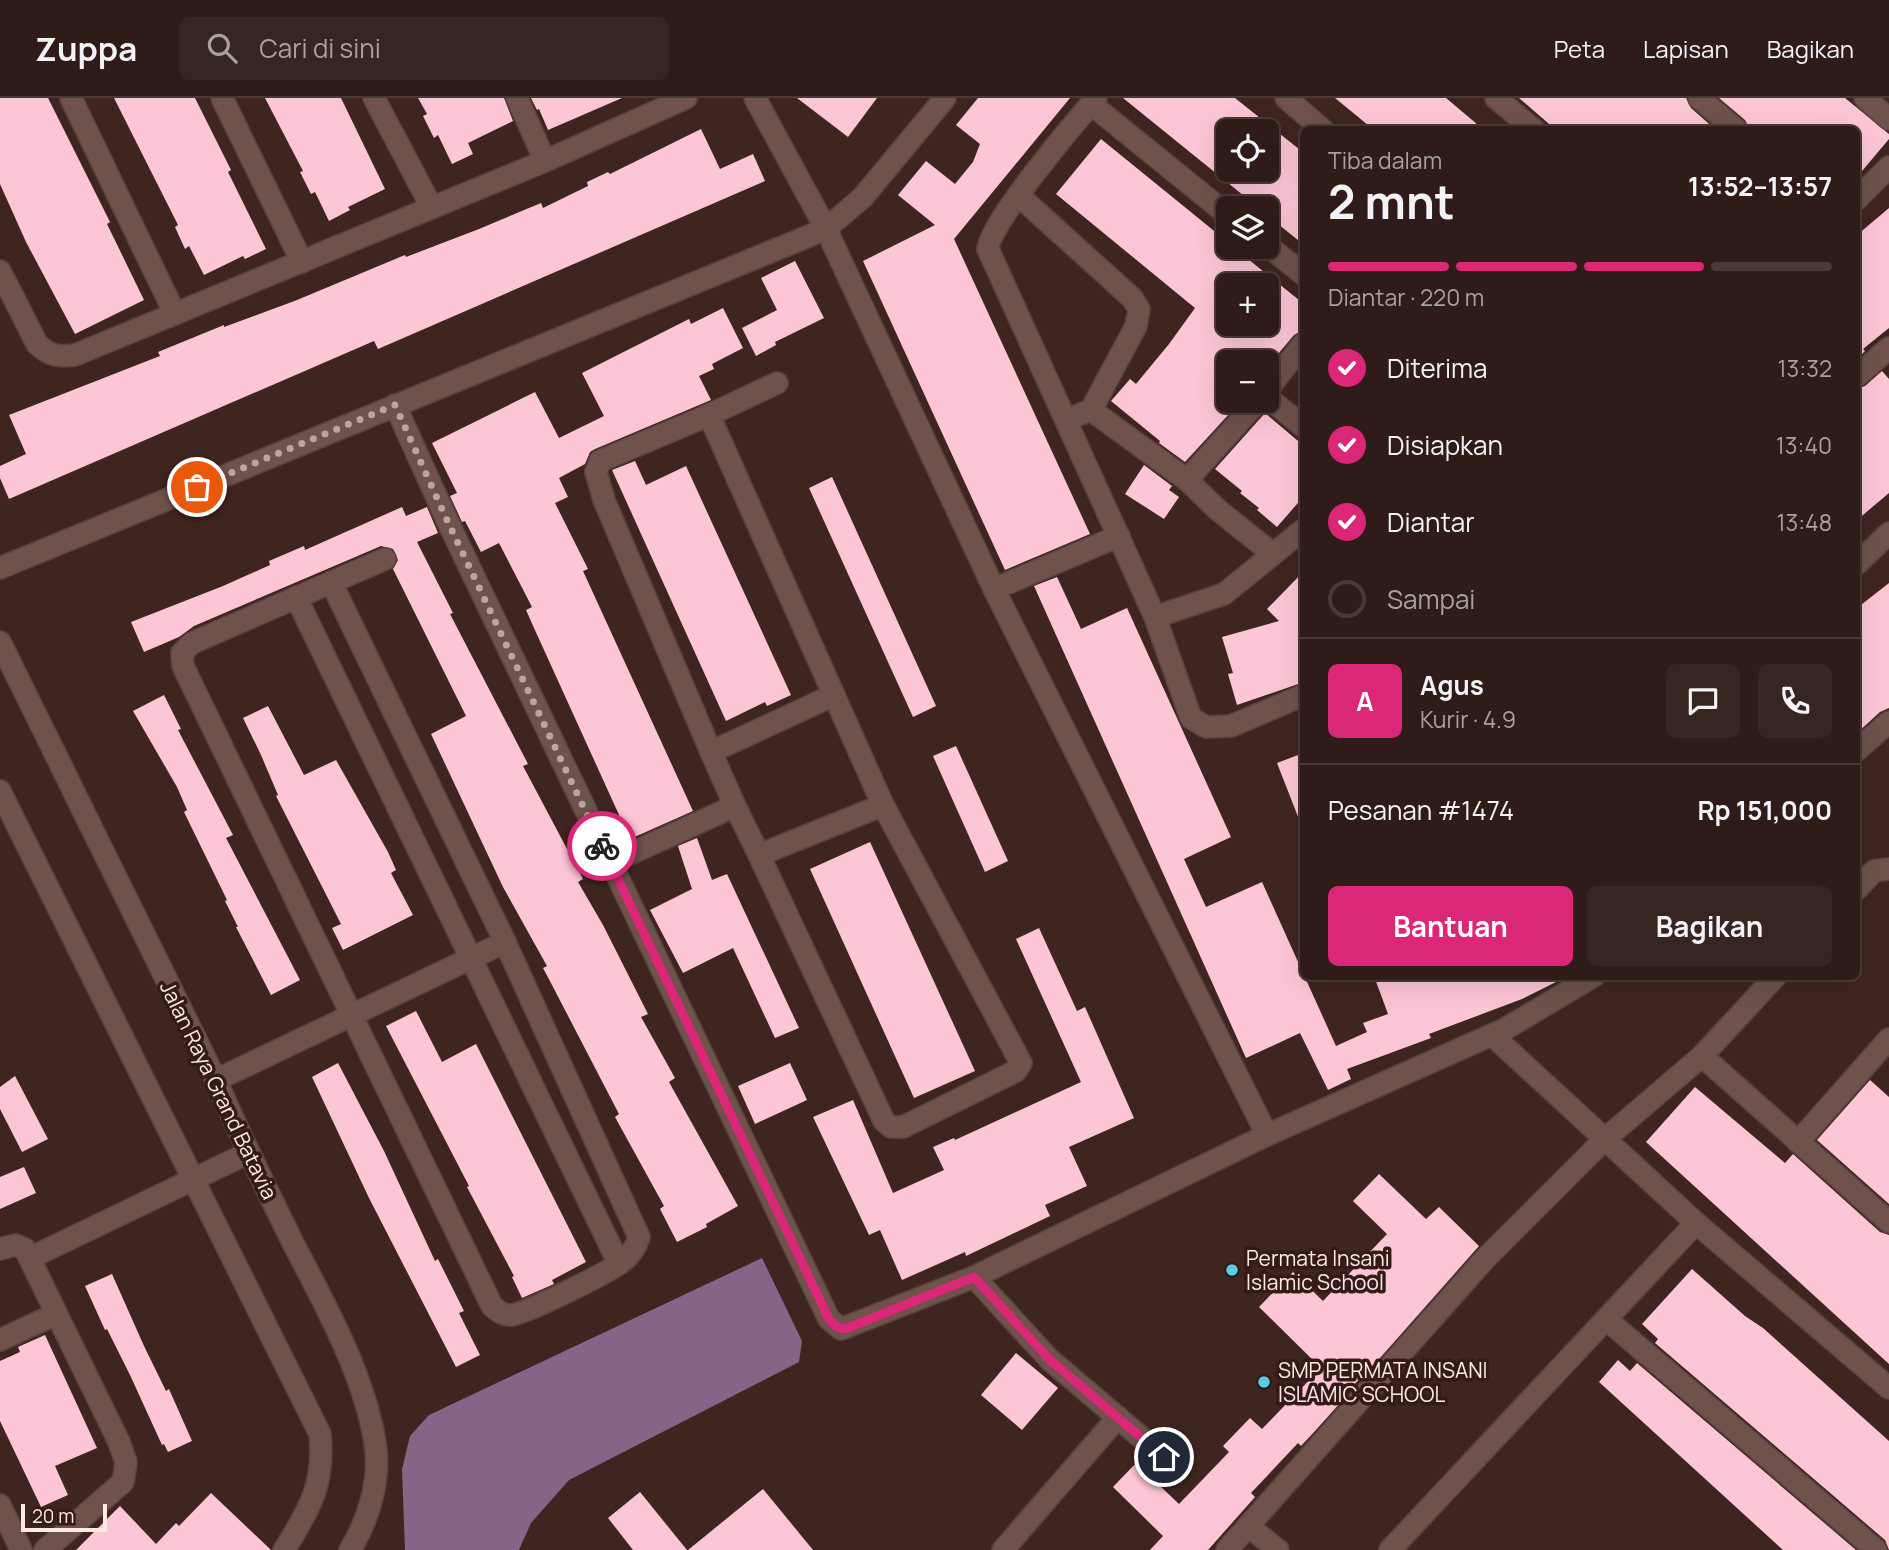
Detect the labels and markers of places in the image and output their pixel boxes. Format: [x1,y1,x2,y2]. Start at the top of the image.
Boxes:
pin [167,457,227,517]
place label: Permata Insani Islamic School [1246,1244,1390,1296]
marker: Permata Insani Islamic School [1224,1262,1240,1278]
place label: SMP PERMATA INSANI ISLAMIC SCHOOL [1278,1356,1488,1408]
marker: SMP PERMATA INSANI ISLAMIC SCHOOL [1256,1374,1272,1390]
pin [1134,1427,1194,1487]

